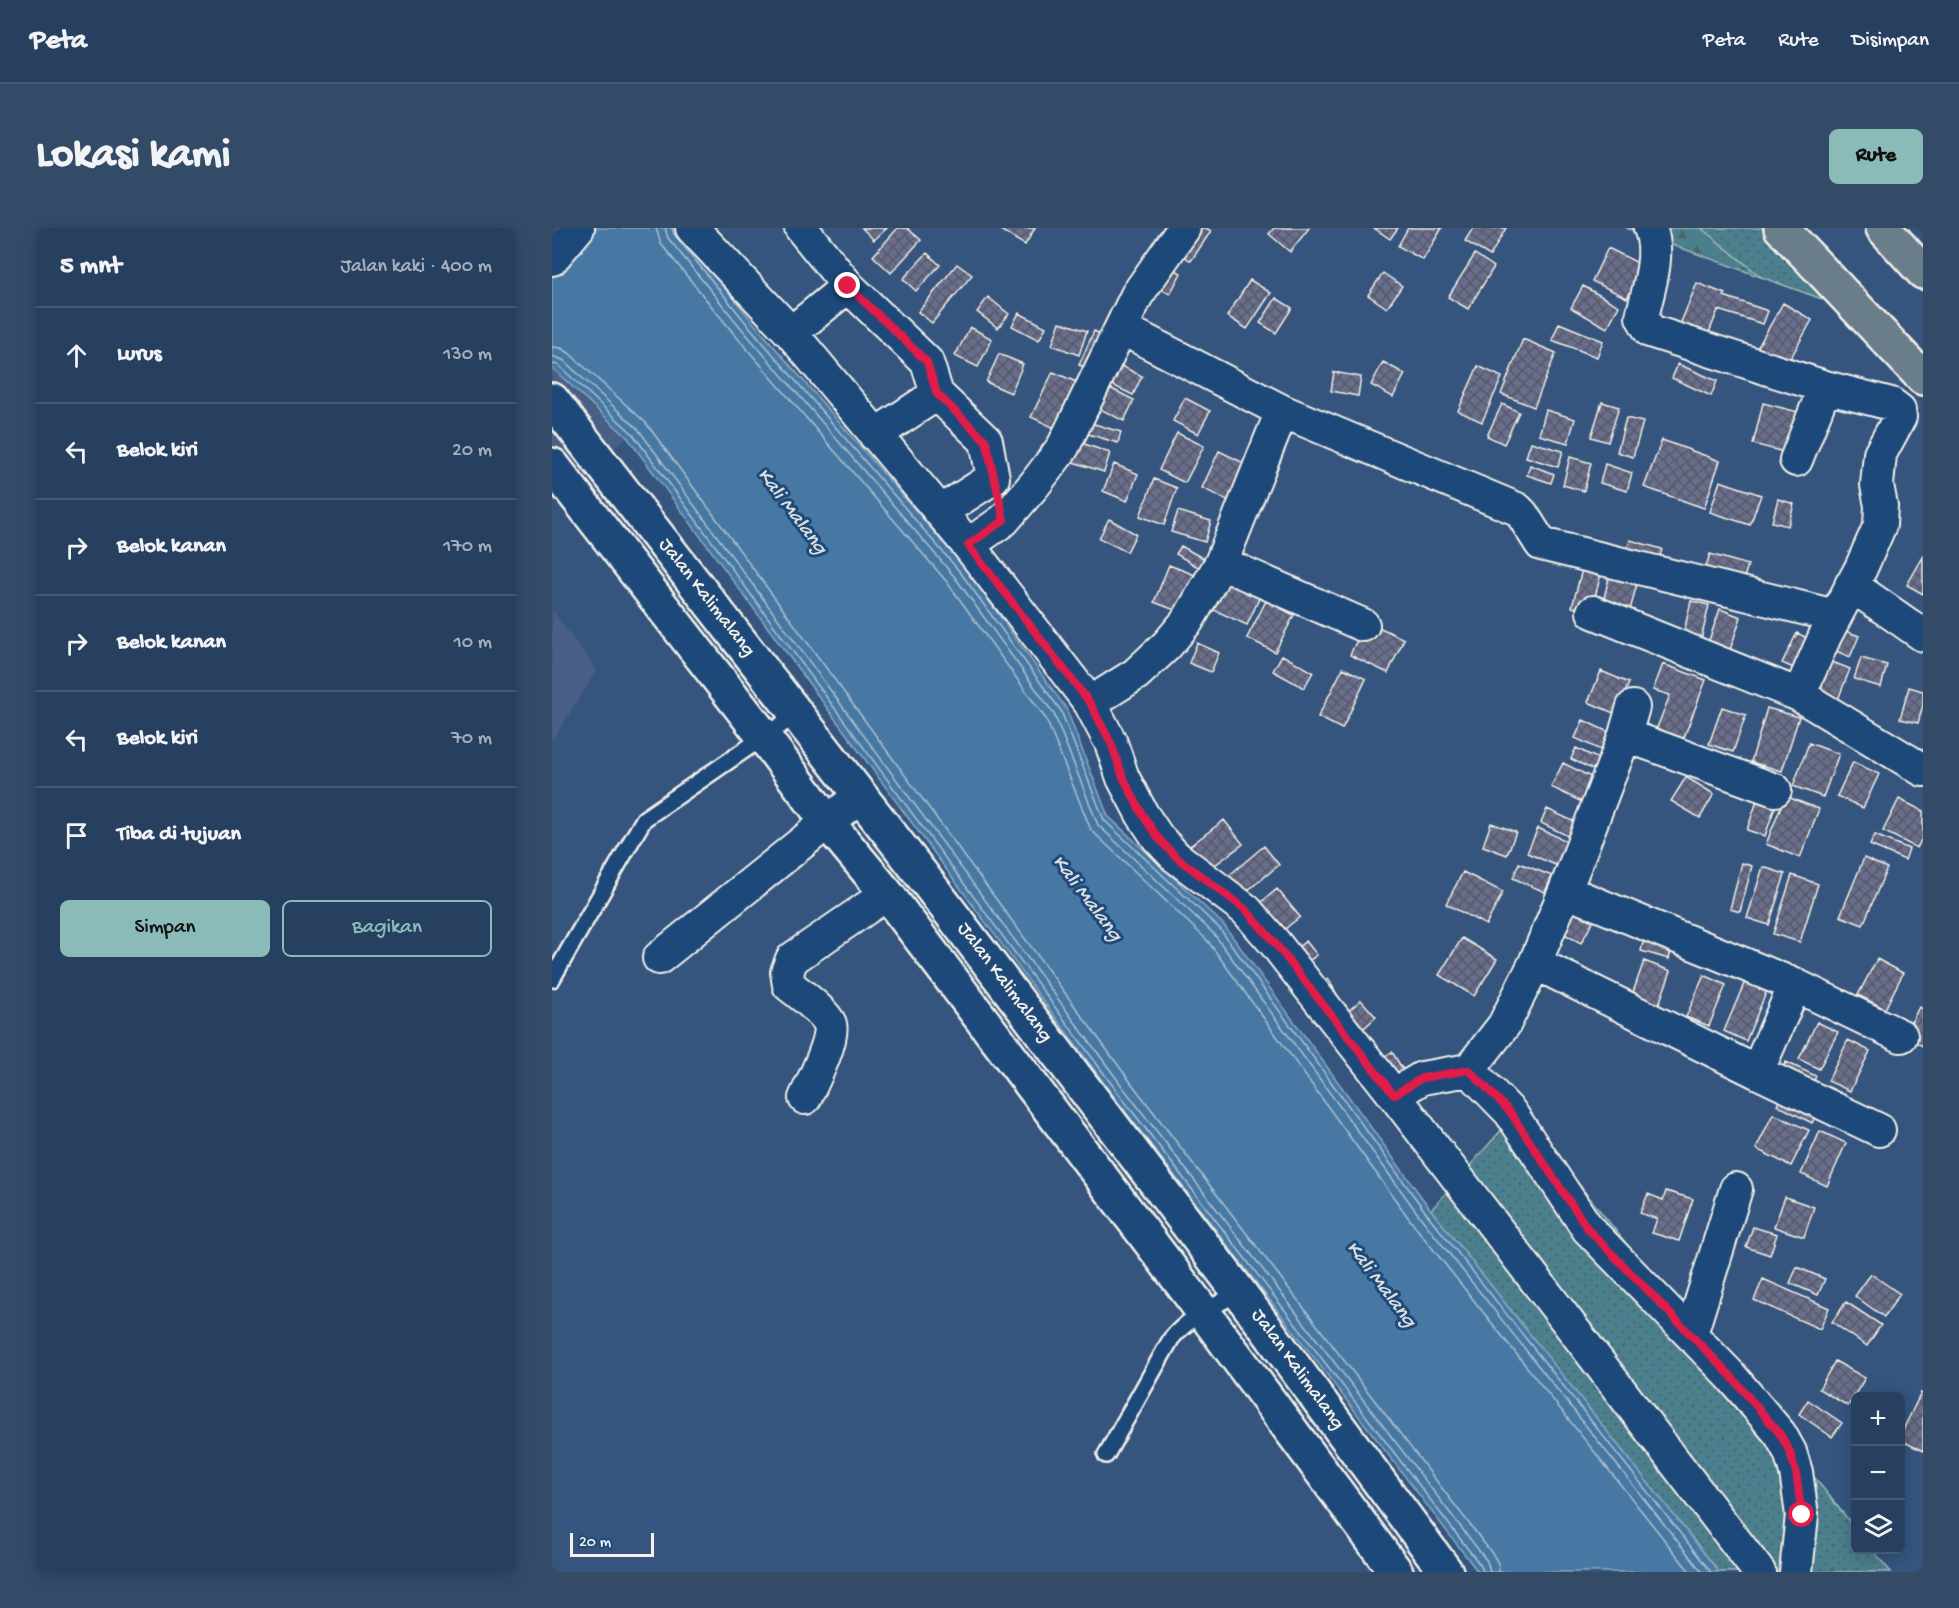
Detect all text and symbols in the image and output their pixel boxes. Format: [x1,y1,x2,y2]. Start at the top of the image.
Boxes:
text: Peta [30,25,87,58]
text: Peta [1703,29,1745,54]
text: Rute [1778,29,1819,54]
text: Disimpan [1852,29,1929,54]
button: Rute [1829,129,1923,184]
text: Lokasi kami [36,132,231,181]
text: 5 mnt [60,252,121,283]
text: Jalan kaki · 400 m [340,256,492,279]
route end [834,272,860,298]
icon: ahead [60,339,93,372]
text: Lurus [117,342,162,368]
text: 130 m [443,344,492,367]
icon: left [60,435,93,468]
text: Belok kiri [117,438,198,464]
text: 20 m [452,440,492,463]
water label: Kali Malang [750,464,833,562]
icon: right [60,531,93,564]
text: Belok kanan [117,534,226,560]
street label: Jalan Kalimalang [653,534,759,662]
text: 170 m [443,536,492,559]
icon: right [60,627,93,660]
text: Belok kanan [117,630,226,656]
text: 10 m [454,632,492,655]
icon: left [60,723,93,756]
text: Belok kiri [117,726,198,752]
text: 70 m [451,728,492,751]
icon: arrive [60,819,93,852]
text: Tiba di tujuan [117,822,241,848]
water label: Kali Malang [1045,851,1128,949]
button: Simpan [60,900,270,957]
button: Bagikan [282,900,492,957]
street label: Jalan Kalimalang [951,919,1057,1047]
water label: Kali Malang [1339,1237,1422,1335]
street label: Jalan Kalimalang [1245,1305,1349,1435]
map controls [1851,1392,1905,1554]
button: + [1851,1392,1905,1446]
button: − [1851,1446,1905,1500]
button: layers [1851,1500,1905,1554]
route start [1788,1501,1814,1527]
scale bar [570,1530,654,1558]
text: 20 m [579,1534,611,1553]

